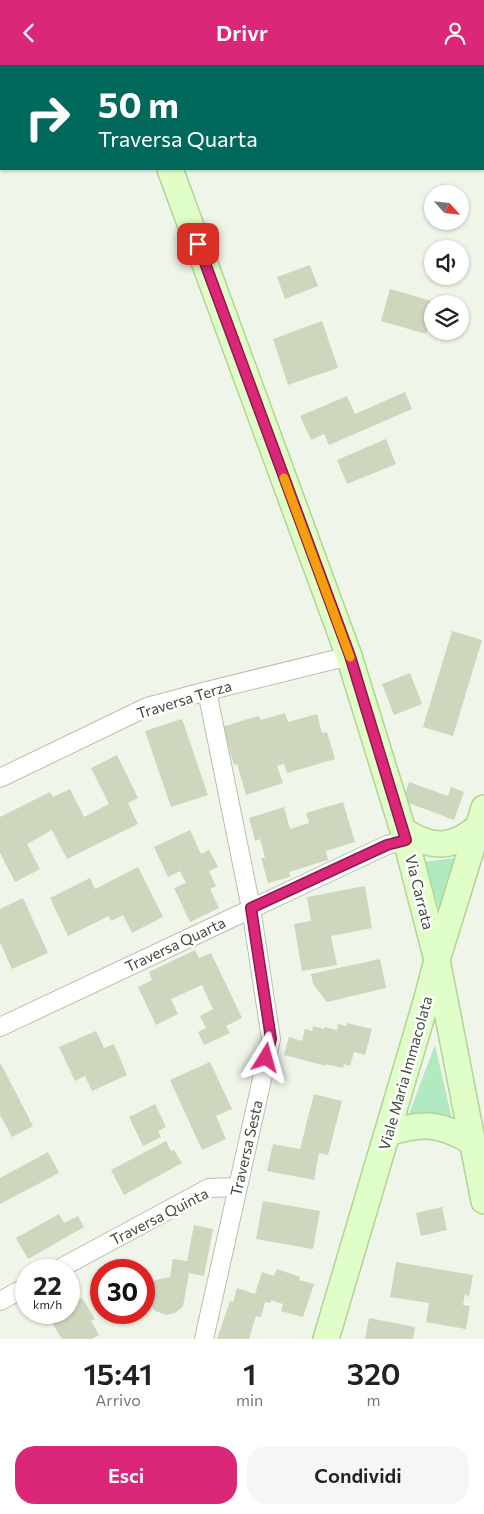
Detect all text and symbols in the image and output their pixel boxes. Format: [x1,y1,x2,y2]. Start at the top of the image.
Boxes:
icon: back [15,19,43,47]
text: Drivr [216,19,268,46]
icon: person [441,19,469,47]
text: 50 m [98,82,179,125]
icon: right [15,85,80,150]
text: Traversa Quarta [98,125,258,152]
north arrow [424,185,469,230]
map controls [424,185,469,340]
pin [177,223,219,265]
icon: arrive [184,230,212,258]
button: sound [424,240,469,285]
button: layers [424,295,469,340]
street label: Traversa Terza [134,676,234,722]
street label: Via Carrata [402,853,438,931]
street label: Traversa Quarta [122,913,228,975]
street label: Viale Maria Immacolata [374,994,436,1152]
position arrow [239,1031,291,1083]
street label: Traversa Sesta [226,1098,266,1198]
street label: Traversa Quinta [107,1184,211,1248]
speed limit sign: 30 [90,1259,155,1324]
text: 22 [33,1270,62,1300]
text: km/h [33,1297,62,1311]
text: 15:41 [83,1354,153,1391]
text: 1 [243,1354,256,1391]
text: 320 [347,1354,401,1391]
text: Arrivo [95,1390,141,1409]
text: min [236,1390,263,1409]
text: m [367,1390,381,1409]
button: Esci [15,1446,237,1504]
button: Condividi [247,1446,469,1504]

